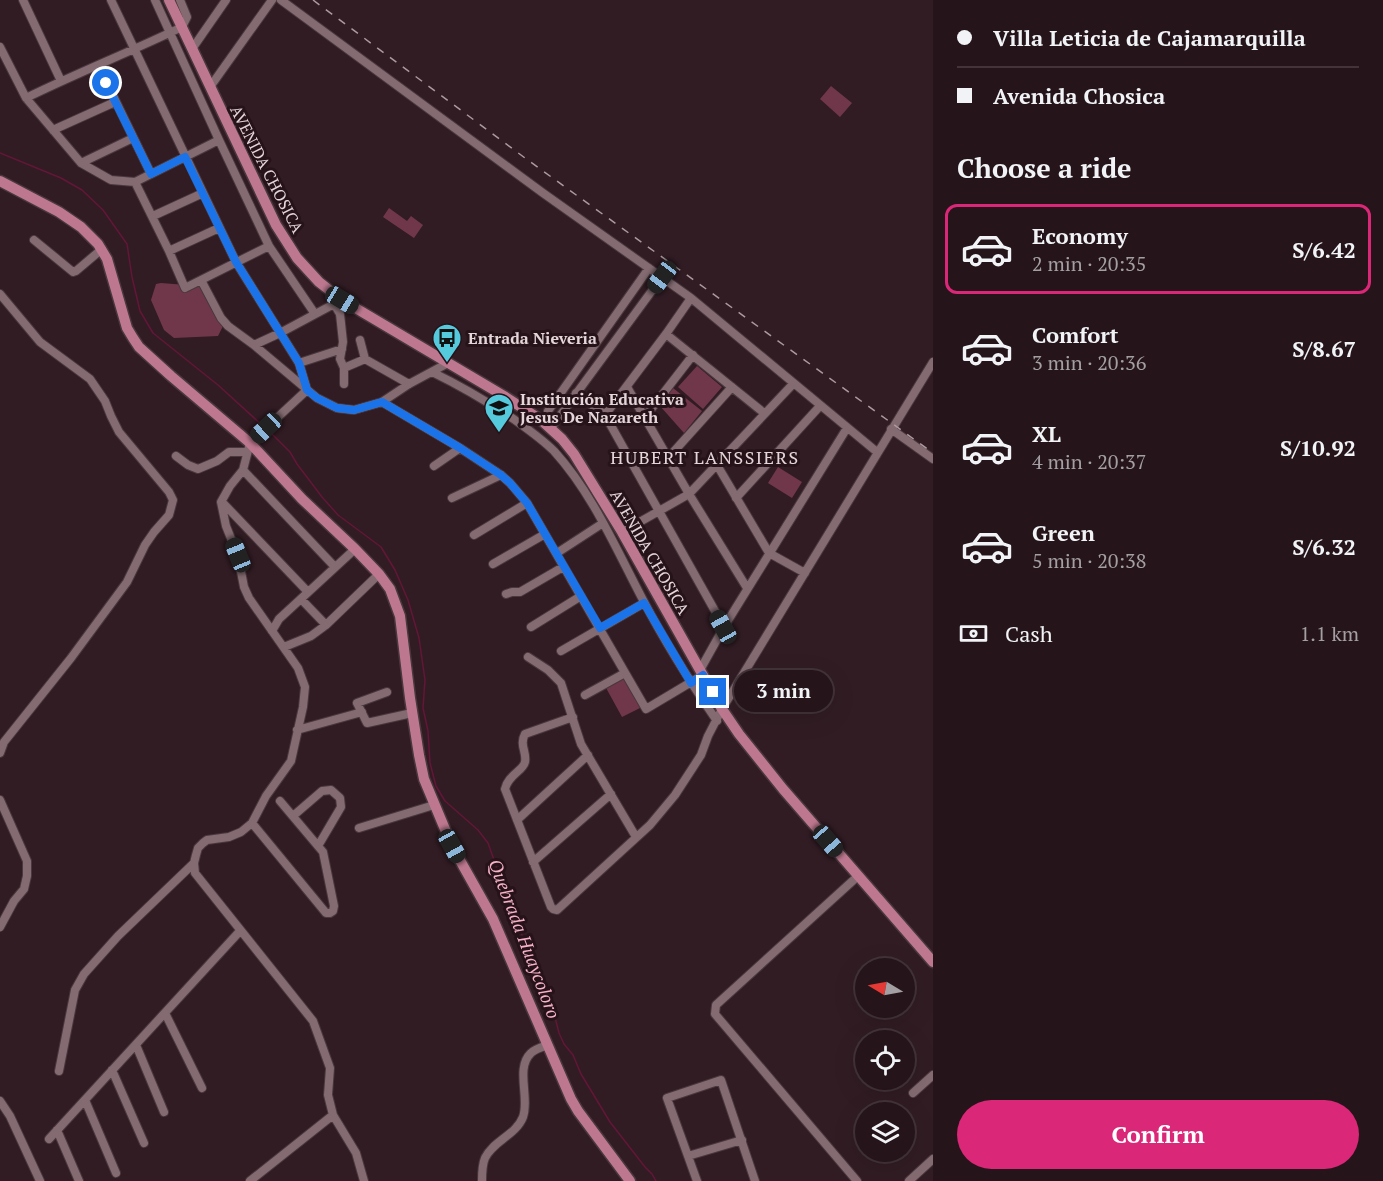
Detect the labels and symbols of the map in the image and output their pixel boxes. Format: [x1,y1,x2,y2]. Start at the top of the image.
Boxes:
route start [92,69,119,96]
street label: AVENIDA CHOSICA [225,101,309,237]
car [644,257,680,297]
car [322,283,362,317]
bus stop icon: Entrada Nieveria [431,322,463,364]
place label: Entrada Nieveria [468,327,597,349]
place label: Institución Educativa Jesus De Nazareth [520,388,684,428]
school or university icon: Institución Educativa Jesus De Nazareth [483,392,515,434]
car [247,409,285,447]
district label: HUBERT LANSSIERS [610,445,800,469]
street label: AVENIDA CHOSICA [605,486,695,618]
car [223,535,253,575]
car [706,607,740,647]
callout: 3 min [734,671,833,713]
route end [699,678,726,705]
car [809,822,847,860]
car [435,826,469,866]
water label: Quebrada Huaycoloro [483,856,566,1022]
north arrow [855,958,915,1018]

